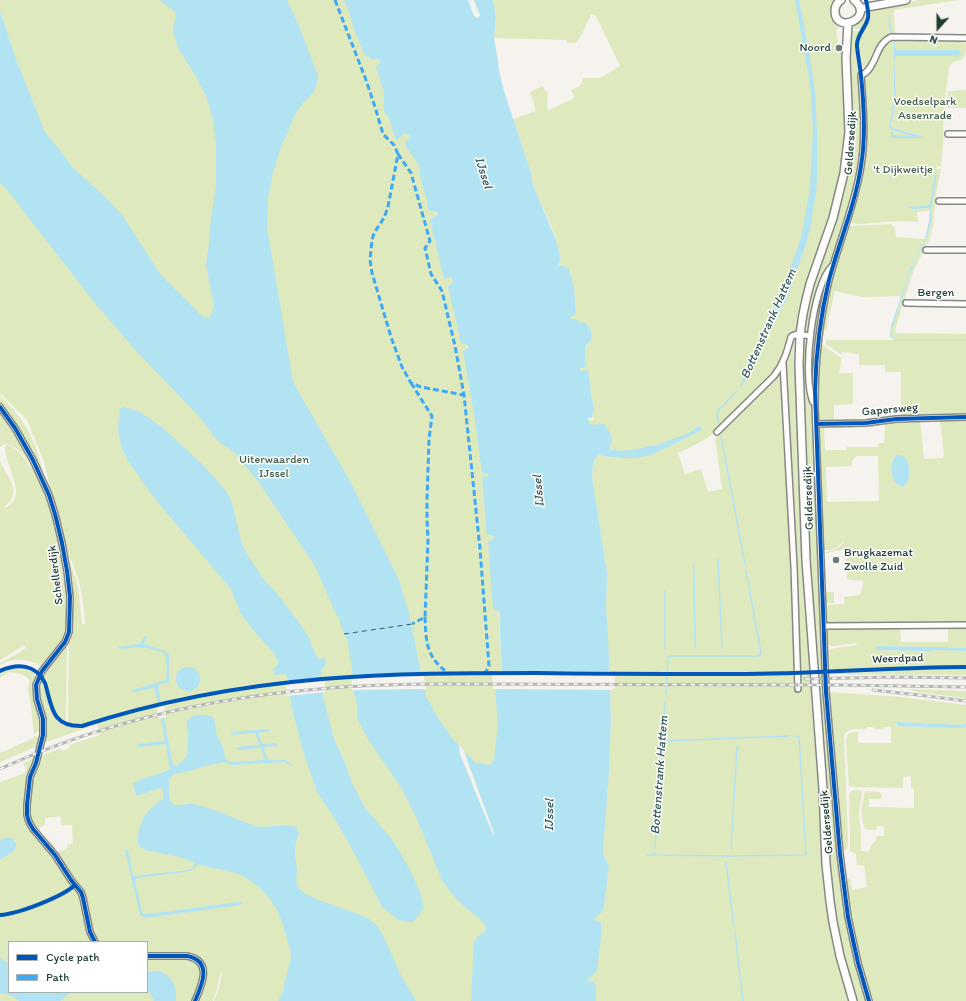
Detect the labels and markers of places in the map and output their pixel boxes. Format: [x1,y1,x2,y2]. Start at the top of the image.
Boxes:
place label: Noord [799,41,831,55]
marker: Noord [834,43,844,53]
place label: Brugkazemat Zwolle Zuid [844,546,913,574]
marker: Brugkazemat Zwolle Zuid [831,555,841,565]

